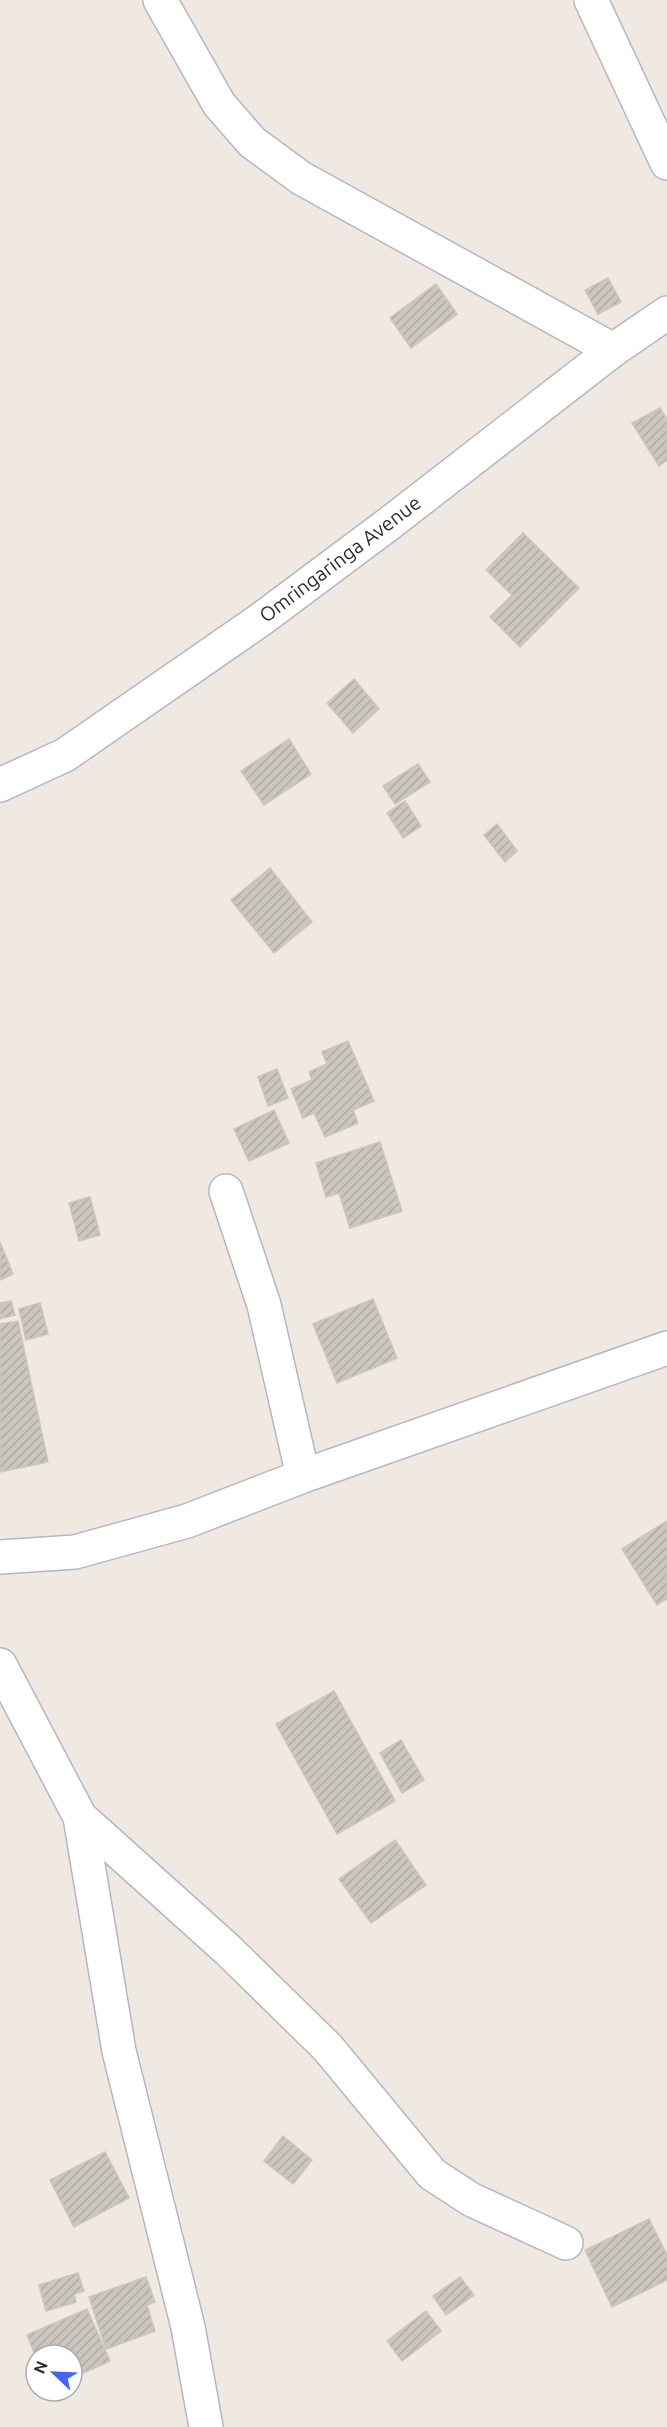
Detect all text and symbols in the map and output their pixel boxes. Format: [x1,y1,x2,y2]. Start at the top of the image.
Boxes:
street label: Omringaringa Avenue [254,490,425,627]
north arrow [24,2343,84,2403]
text: N [30,2358,51,2376]

